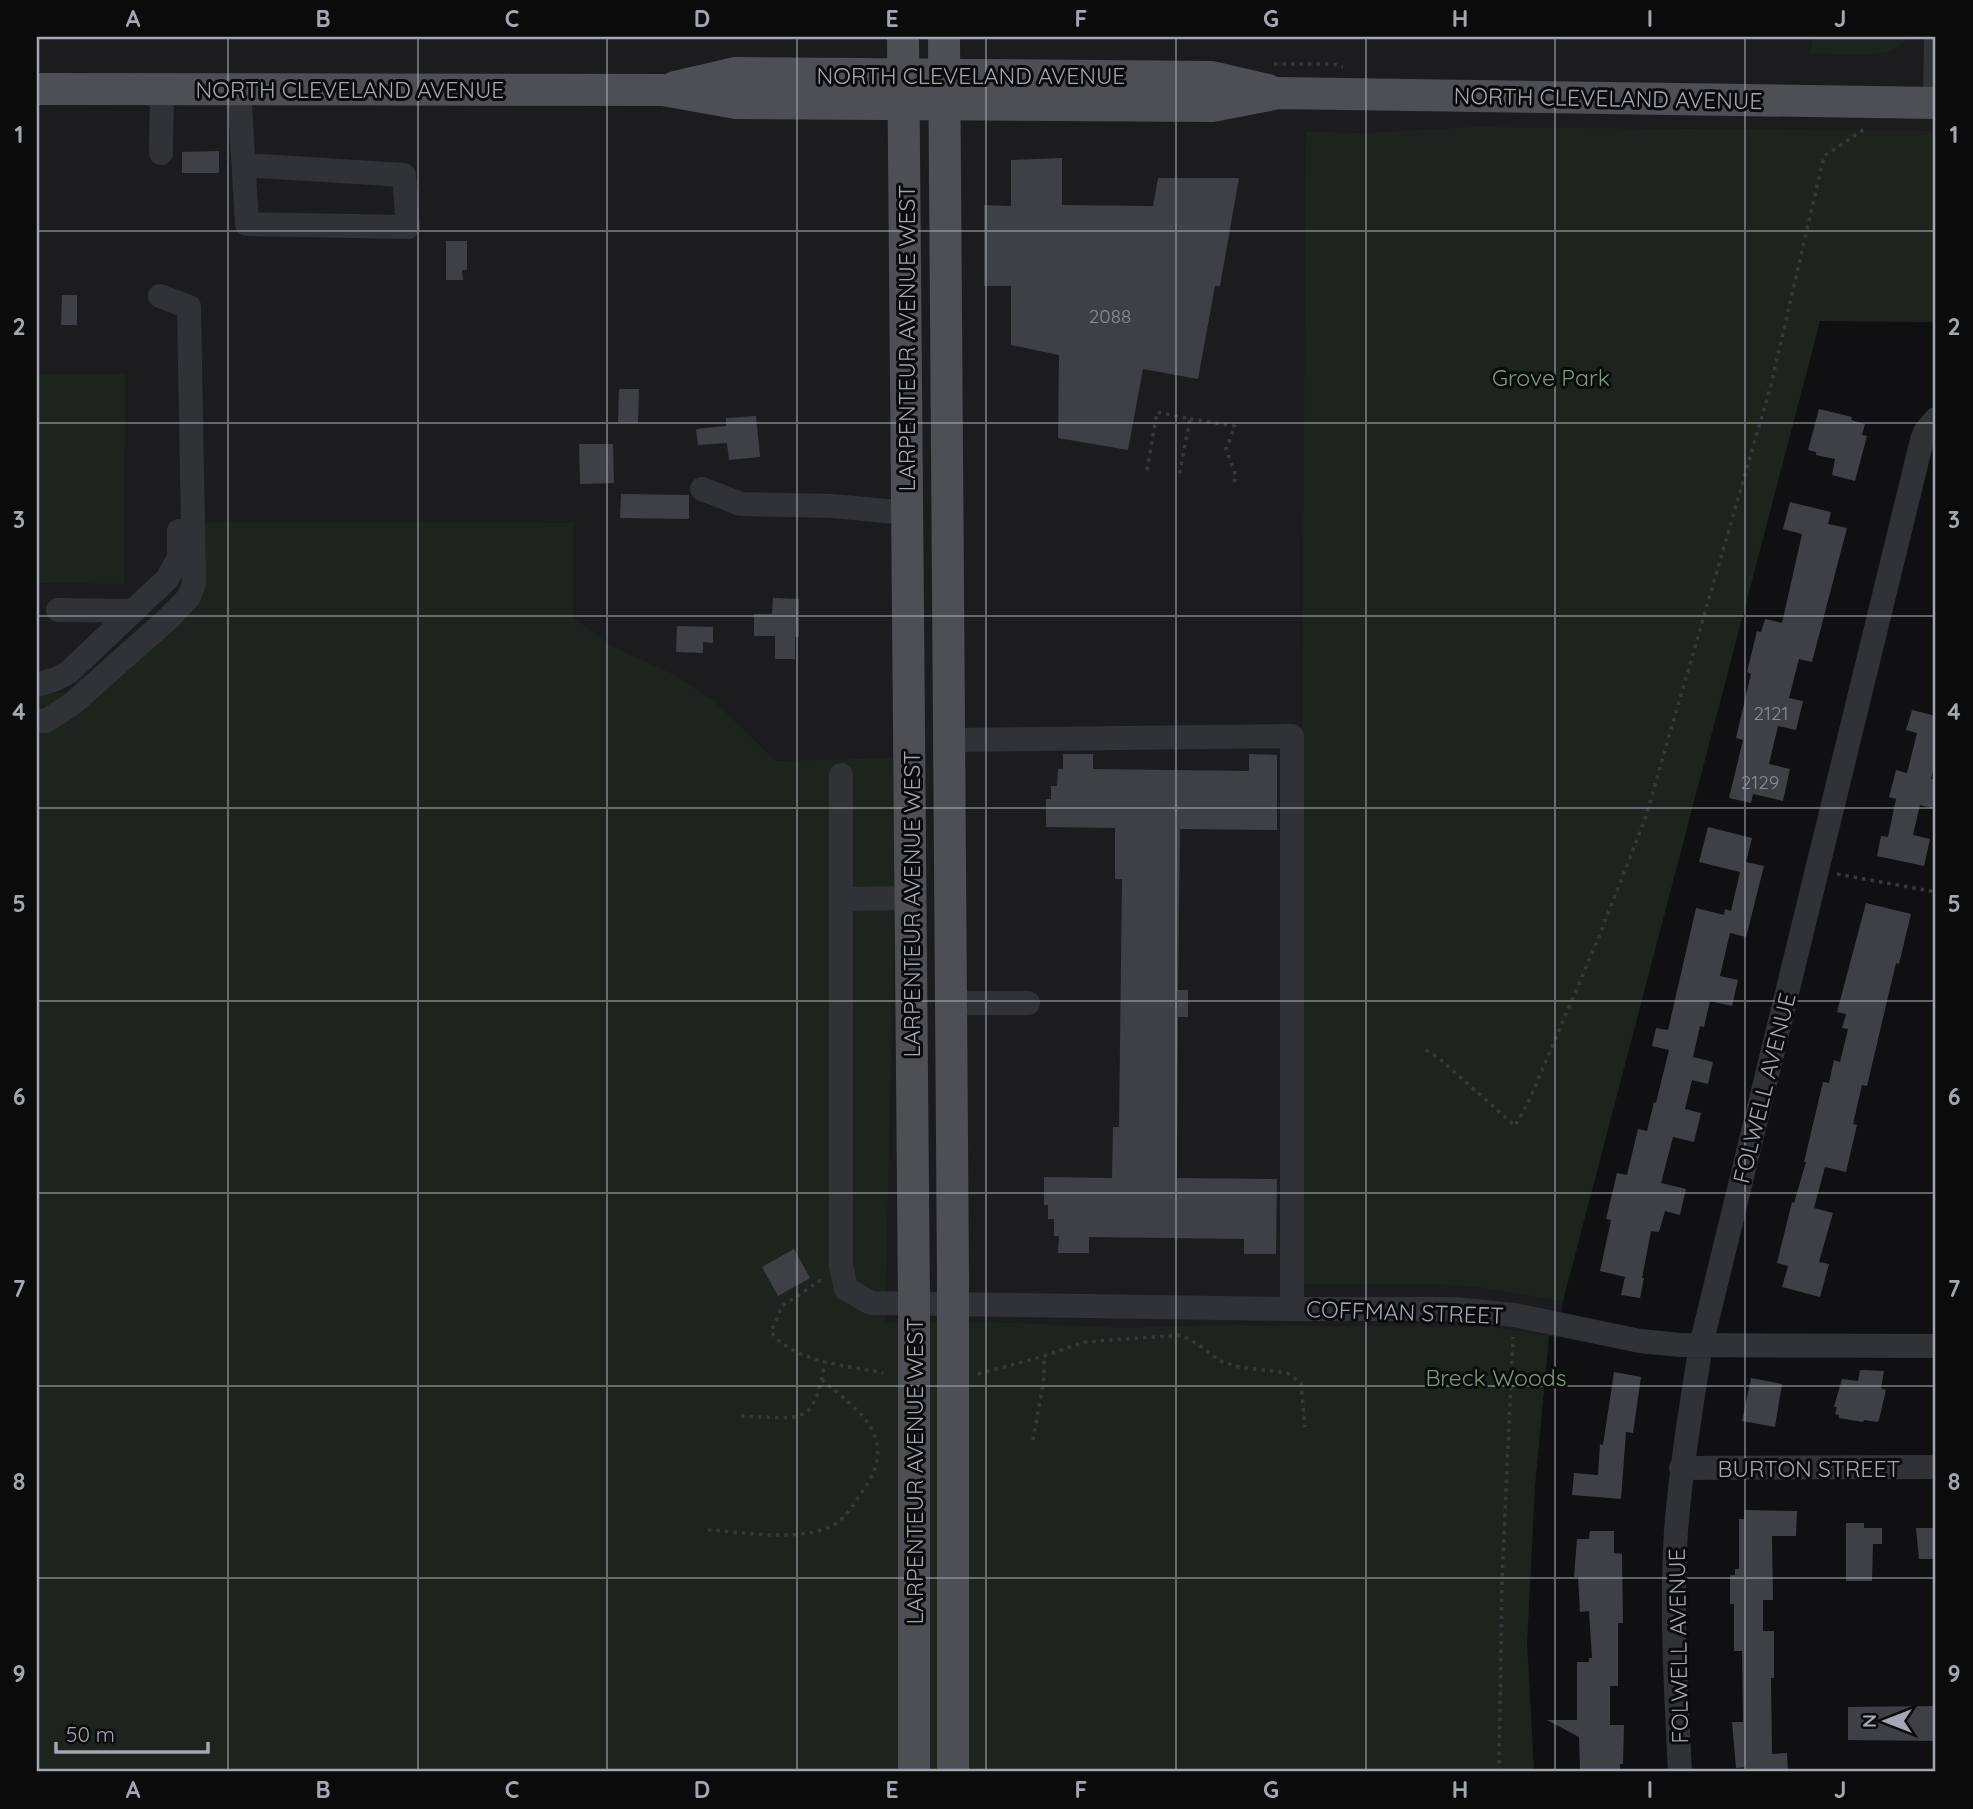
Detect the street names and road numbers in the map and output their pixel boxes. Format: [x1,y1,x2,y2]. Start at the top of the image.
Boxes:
street label: NORTH CLEVELAND AVENUE [817,61,1125,90]
street label: NORTH CLEVELAND AVENUE [196,75,504,104]
street label: NORTH CLEVELAND AVENUE [1453,81,1763,115]
street label: LARPENTEUR AVENUE WEST [892,185,921,491]
street label: LARPENTEUR AVENUE WEST [897,751,926,1057]
street label: FOLWELL AVENUE [1726,990,1802,1186]
street label: COFFMAN STREET [1306,1294,1504,1330]
street label: LARPENTEUR AVENUE WEST [900,1318,929,1624]
street label: BURTON STREET [1718,1454,1900,1483]
street label: FOLWELL AVENUE [1662,1548,1694,1744]

